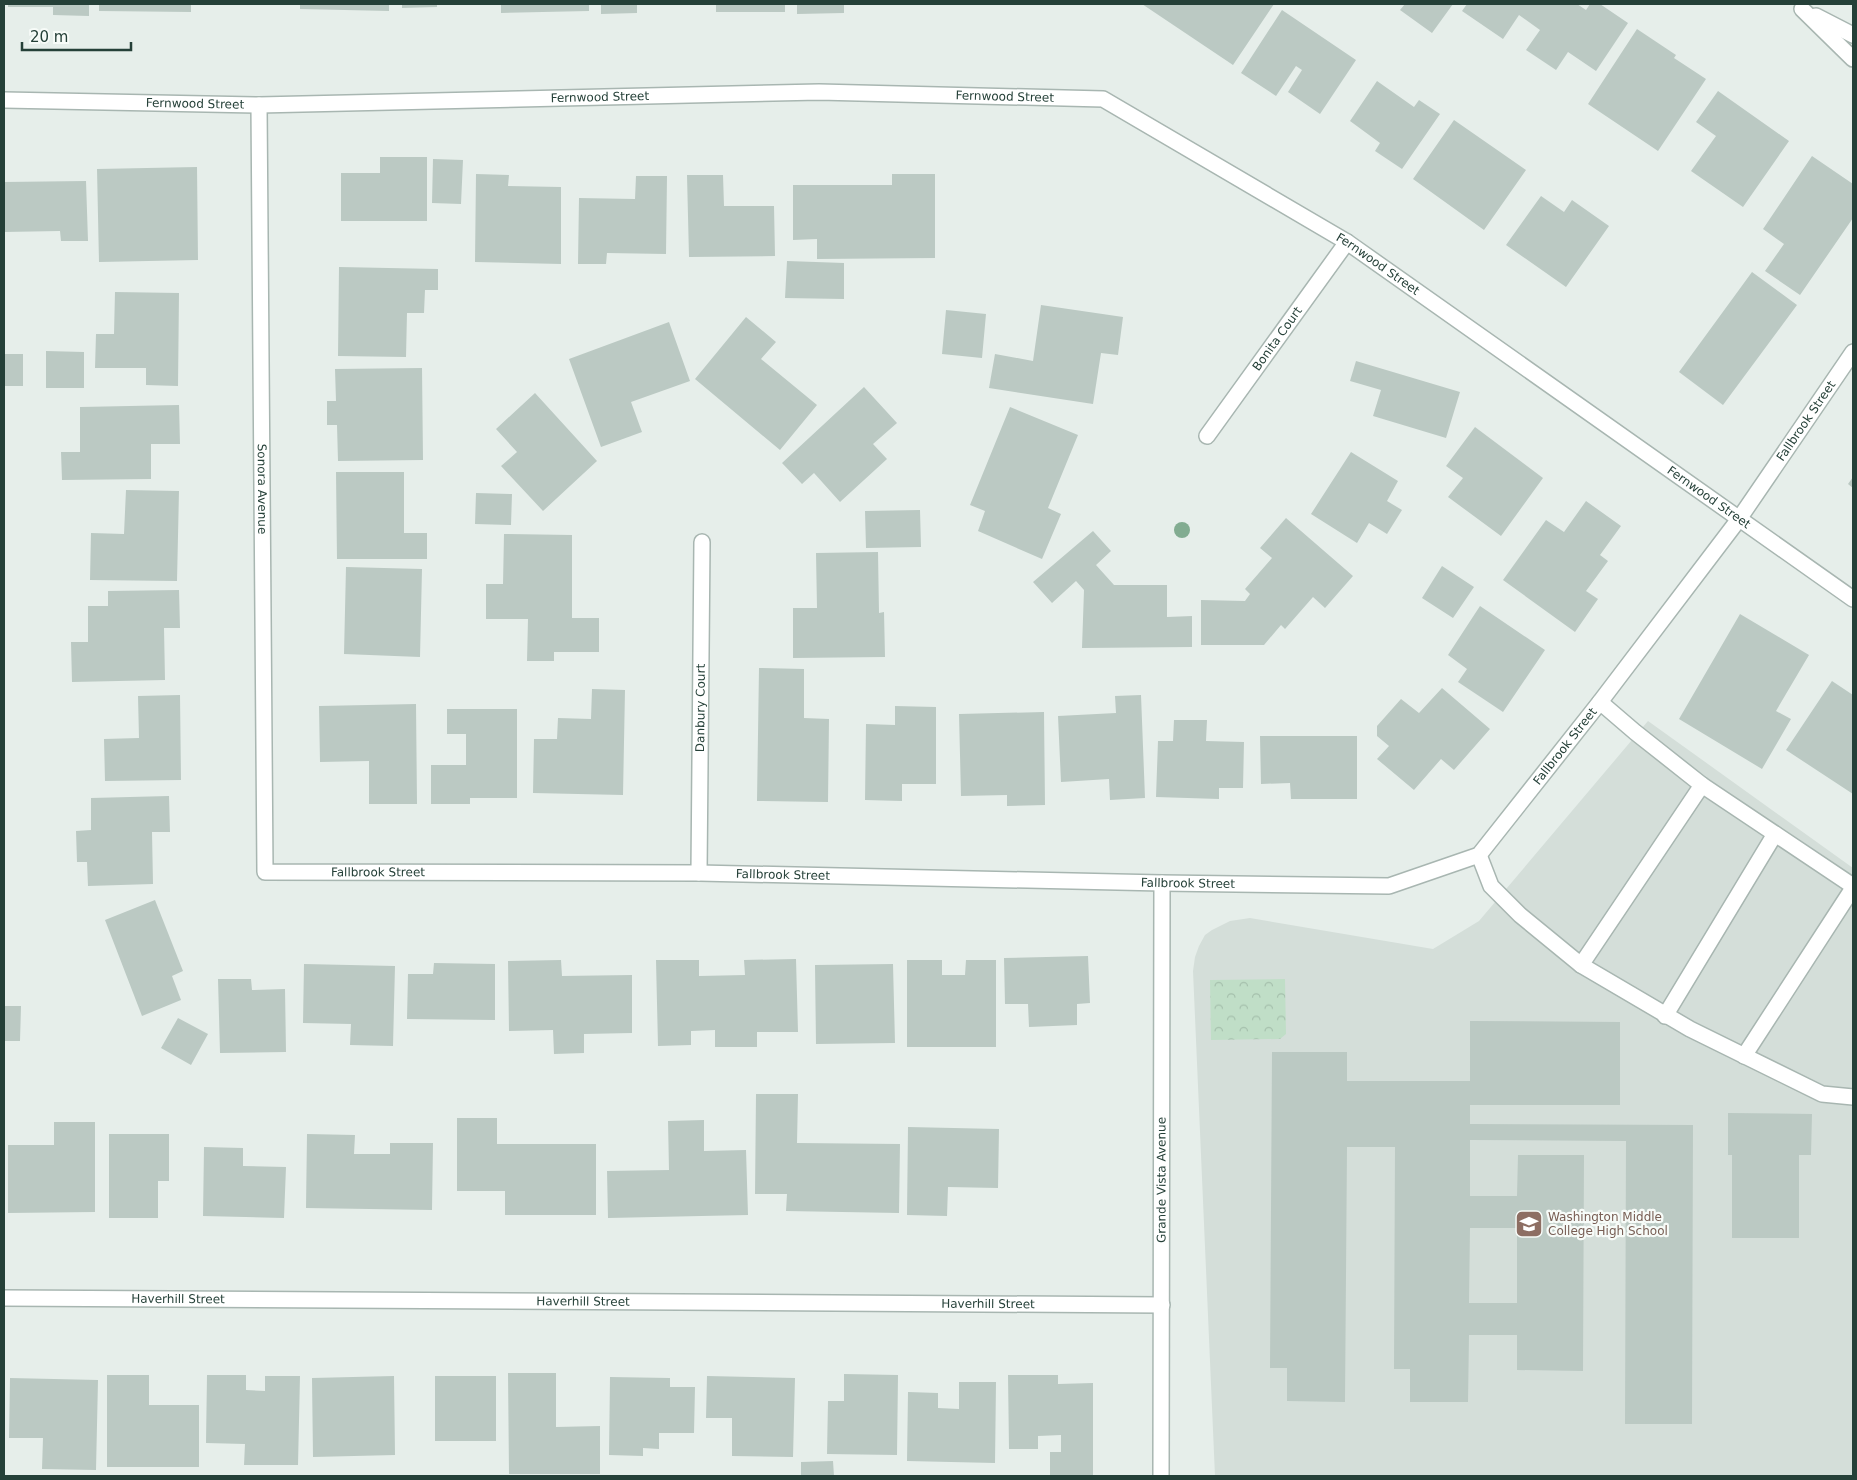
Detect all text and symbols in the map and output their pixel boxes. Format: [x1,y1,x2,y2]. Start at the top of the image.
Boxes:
scale bar [22,20,131,52]
text: 20 m [30,28,68,46]
street label: Fernwood Street [955,88,1054,105]
street label: Fernwood Street [550,89,650,105]
street label: Fernwood Street [146,96,245,112]
street label: Fernwood Street [1334,230,1422,298]
street label: Bonita Court [1249,304,1305,373]
street label: Fallbrook Street [1774,378,1838,464]
street label: Sonora Avenue [255,444,269,534]
street label: Fernwood Street [1665,463,1753,532]
street label: Danbury Court [693,663,708,752]
street label: Fallbrook Street [1530,705,1600,788]
street label: Fallbrook Street [331,865,425,879]
street label: Fallbrook Street [736,867,830,883]
street label: Fallbrook Street [1141,876,1235,891]
street label: Grande Vista Avenue [1154,1117,1169,1243]
school or university icon: Washington Middle College High School [1514,1209,1544,1239]
place label: Washington Middle College High School [1548,1210,1668,1238]
street label: Haverhill Street [131,1292,225,1306]
street label: Haverhill Street [536,1294,630,1309]
street label: Haverhill Street [941,1297,1035,1311]

